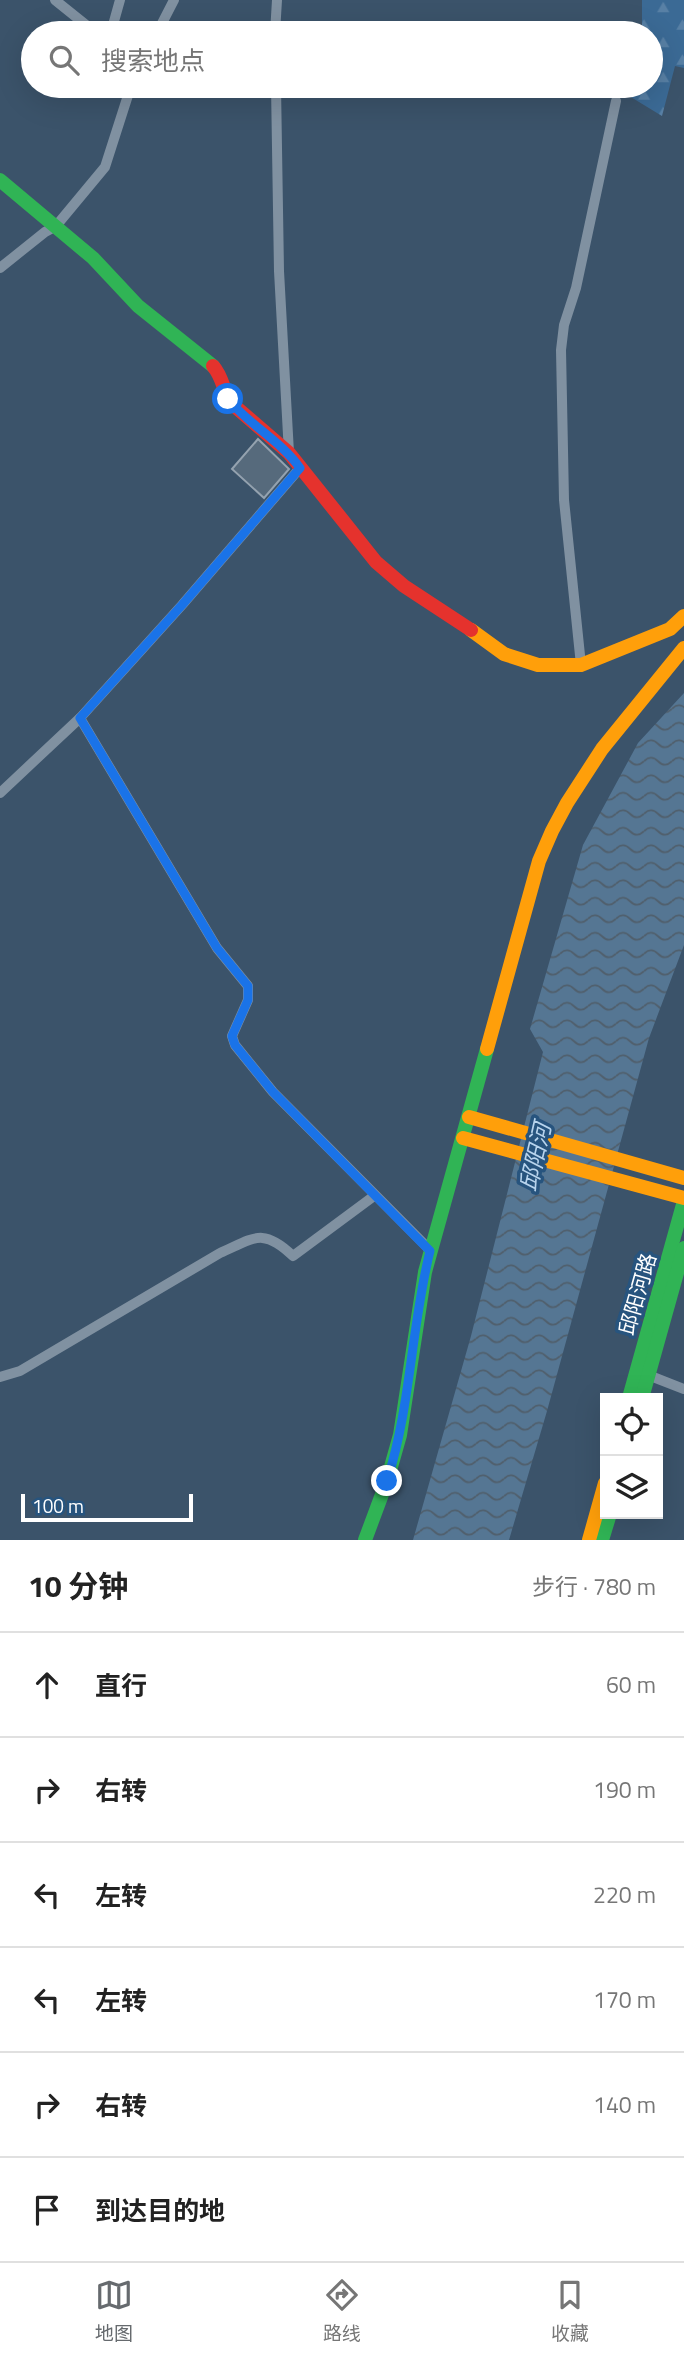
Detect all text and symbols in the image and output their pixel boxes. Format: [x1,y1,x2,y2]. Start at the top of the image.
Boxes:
search box [21,21,663,98]
icon: search [45,41,83,79]
text: 搜索地点 [101,41,205,80]
route start [212,383,243,414]
water label: 邱阳河 [510,1116,561,1195]
street label: 邱阳河路 [610,1249,664,1339]
map controls [600,1393,663,1519]
button: locate [600,1393,663,1456]
button: layers [600,1456,663,1519]
route end [371,1465,402,1496]
scale bar [21,1491,192,1523]
text: 100 m [32,1491,84,1520]
text: 10 分钟 [28,1563,128,1609]
text: 步行 · 780 m [532,1569,656,1604]
icon: ahead [28,1666,66,1704]
text: 直行 [95,1666,147,1705]
text: 60 m [606,1667,656,1702]
icon: right [28,1771,66,1809]
text: 右转 [95,1771,147,1810]
text: 190 m [593,1772,656,1807]
icon: left [28,1876,66,1914]
text: 左转 [95,1876,147,1915]
text: 220 m [593,1877,656,1912]
icon: left [28,1981,66,2019]
text: 左转 [95,1981,147,2020]
text: 170 m [593,1982,656,2017]
icon: right [28,2086,66,2124]
text: 右转 [95,2086,147,2125]
text: 140 m [593,2087,656,2122]
icon: arrive [28,2191,66,2229]
text: 到达目的地 [95,2191,225,2230]
tab: 地图 [95,2276,133,2347]
tab: 路线 [323,2276,361,2347]
tab: 收藏 [551,2276,589,2347]

